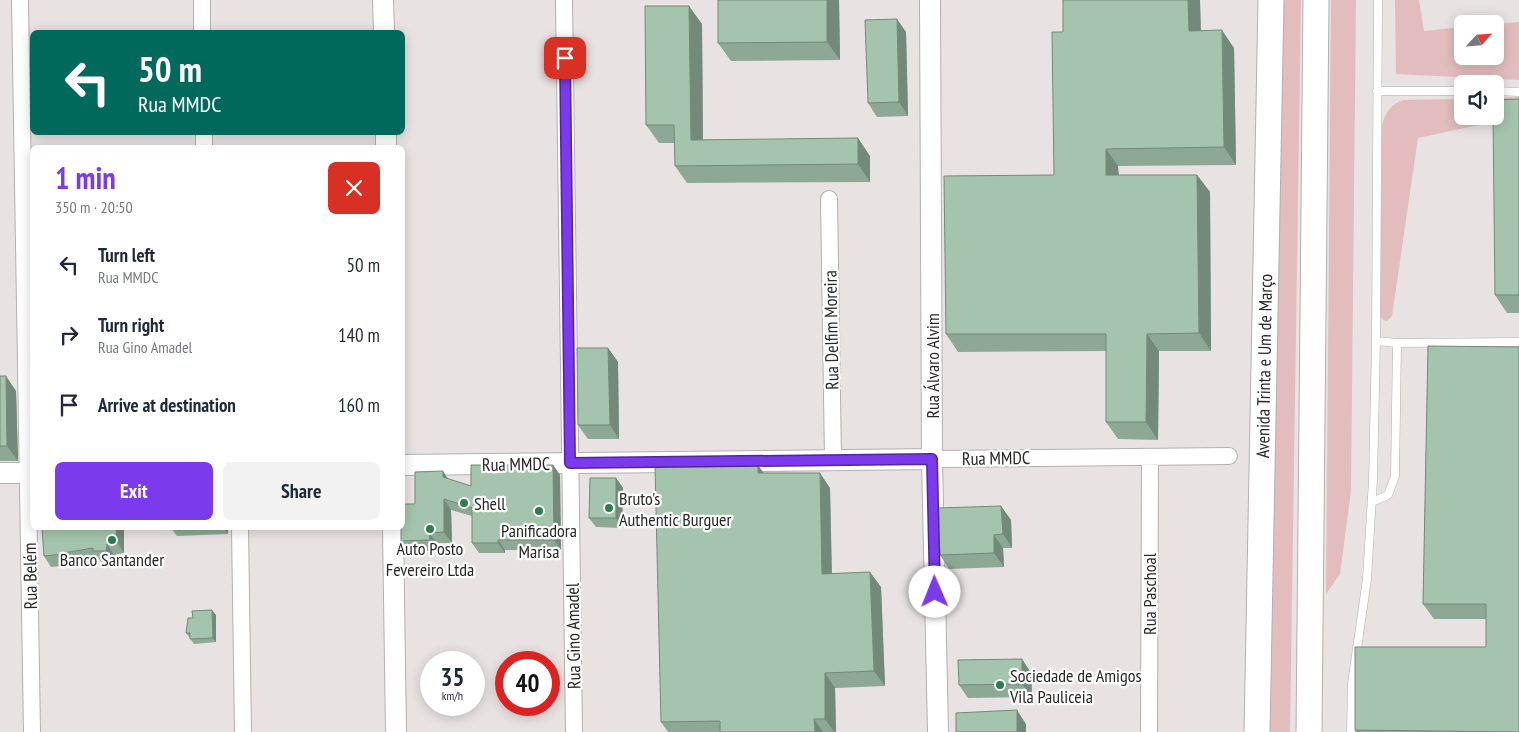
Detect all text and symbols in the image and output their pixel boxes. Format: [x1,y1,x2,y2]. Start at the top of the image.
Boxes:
north arrow [1454,15,1504,65]
map controls [1454,15,1504,125]
pin [544,37,586,79]
icon: arrive [551,44,579,72]
text: 50 m [138,46,202,92]
icon: left [55,50,120,115]
button: sound [1454,75,1504,125]
text: Rua MMDC [138,90,221,118]
text: 1 min [55,158,116,197]
button: close [328,162,380,214]
text: 350 m · 20:50 [55,197,133,217]
text: Turn left [98,243,155,267]
icon: left [55,251,83,279]
text: 50 m [347,253,380,277]
text: Rua MMDC [98,267,159,287]
street label: Rua Delfim Moreira [818,270,844,390]
street label: Avenida Trinta e Um de Março [1251,273,1277,458]
text: Turn right [98,313,164,337]
street label: Rua Álvaro Alvim [921,313,944,419]
icon: right [55,321,83,349]
text: 140 m [338,323,380,347]
text: Rua Gino Amadel [98,337,192,357]
icon: arrive [55,391,83,419]
text: Arrive at destination [98,393,236,417]
text: 160 m [338,393,380,417]
street label: Rua MMDC [962,446,1030,470]
street label: Rua MMDC [482,452,550,476]
button: Exit [55,462,213,520]
button: Share [223,462,380,520]
place label: Bruto's Authentic Burguer [619,487,732,531]
place label: Shell [474,492,506,515]
marker: Shell [458,497,470,509]
marker: Bruto's Authentic Burguer [603,502,615,514]
marker: Panificadora Marisa [533,505,545,517]
place label: Panificadora Marisa [501,519,577,563]
marker: Auto Posto Fevereiro Ltda [424,523,436,535]
marker: Banco Santander [106,534,118,546]
place label: Auto Posto Fevereiro Ltda [386,537,474,581]
street label: Rua Belém [18,542,42,610]
place label: Banco Santander [60,548,164,571]
street label: Rua Paschoal [1138,552,1161,635]
position arrow [908,565,960,617]
street label: Rua Gino Amadel [561,582,585,689]
speed limit sign: 40 [495,651,560,716]
text: 35 [441,661,464,693]
place label: Sociedade de Amigos Vila Pauliceia [1009,664,1142,708]
marker: Sociedade de Amigos Vila Pauliceia [994,679,1006,691]
text: km/h [442,688,463,703]

